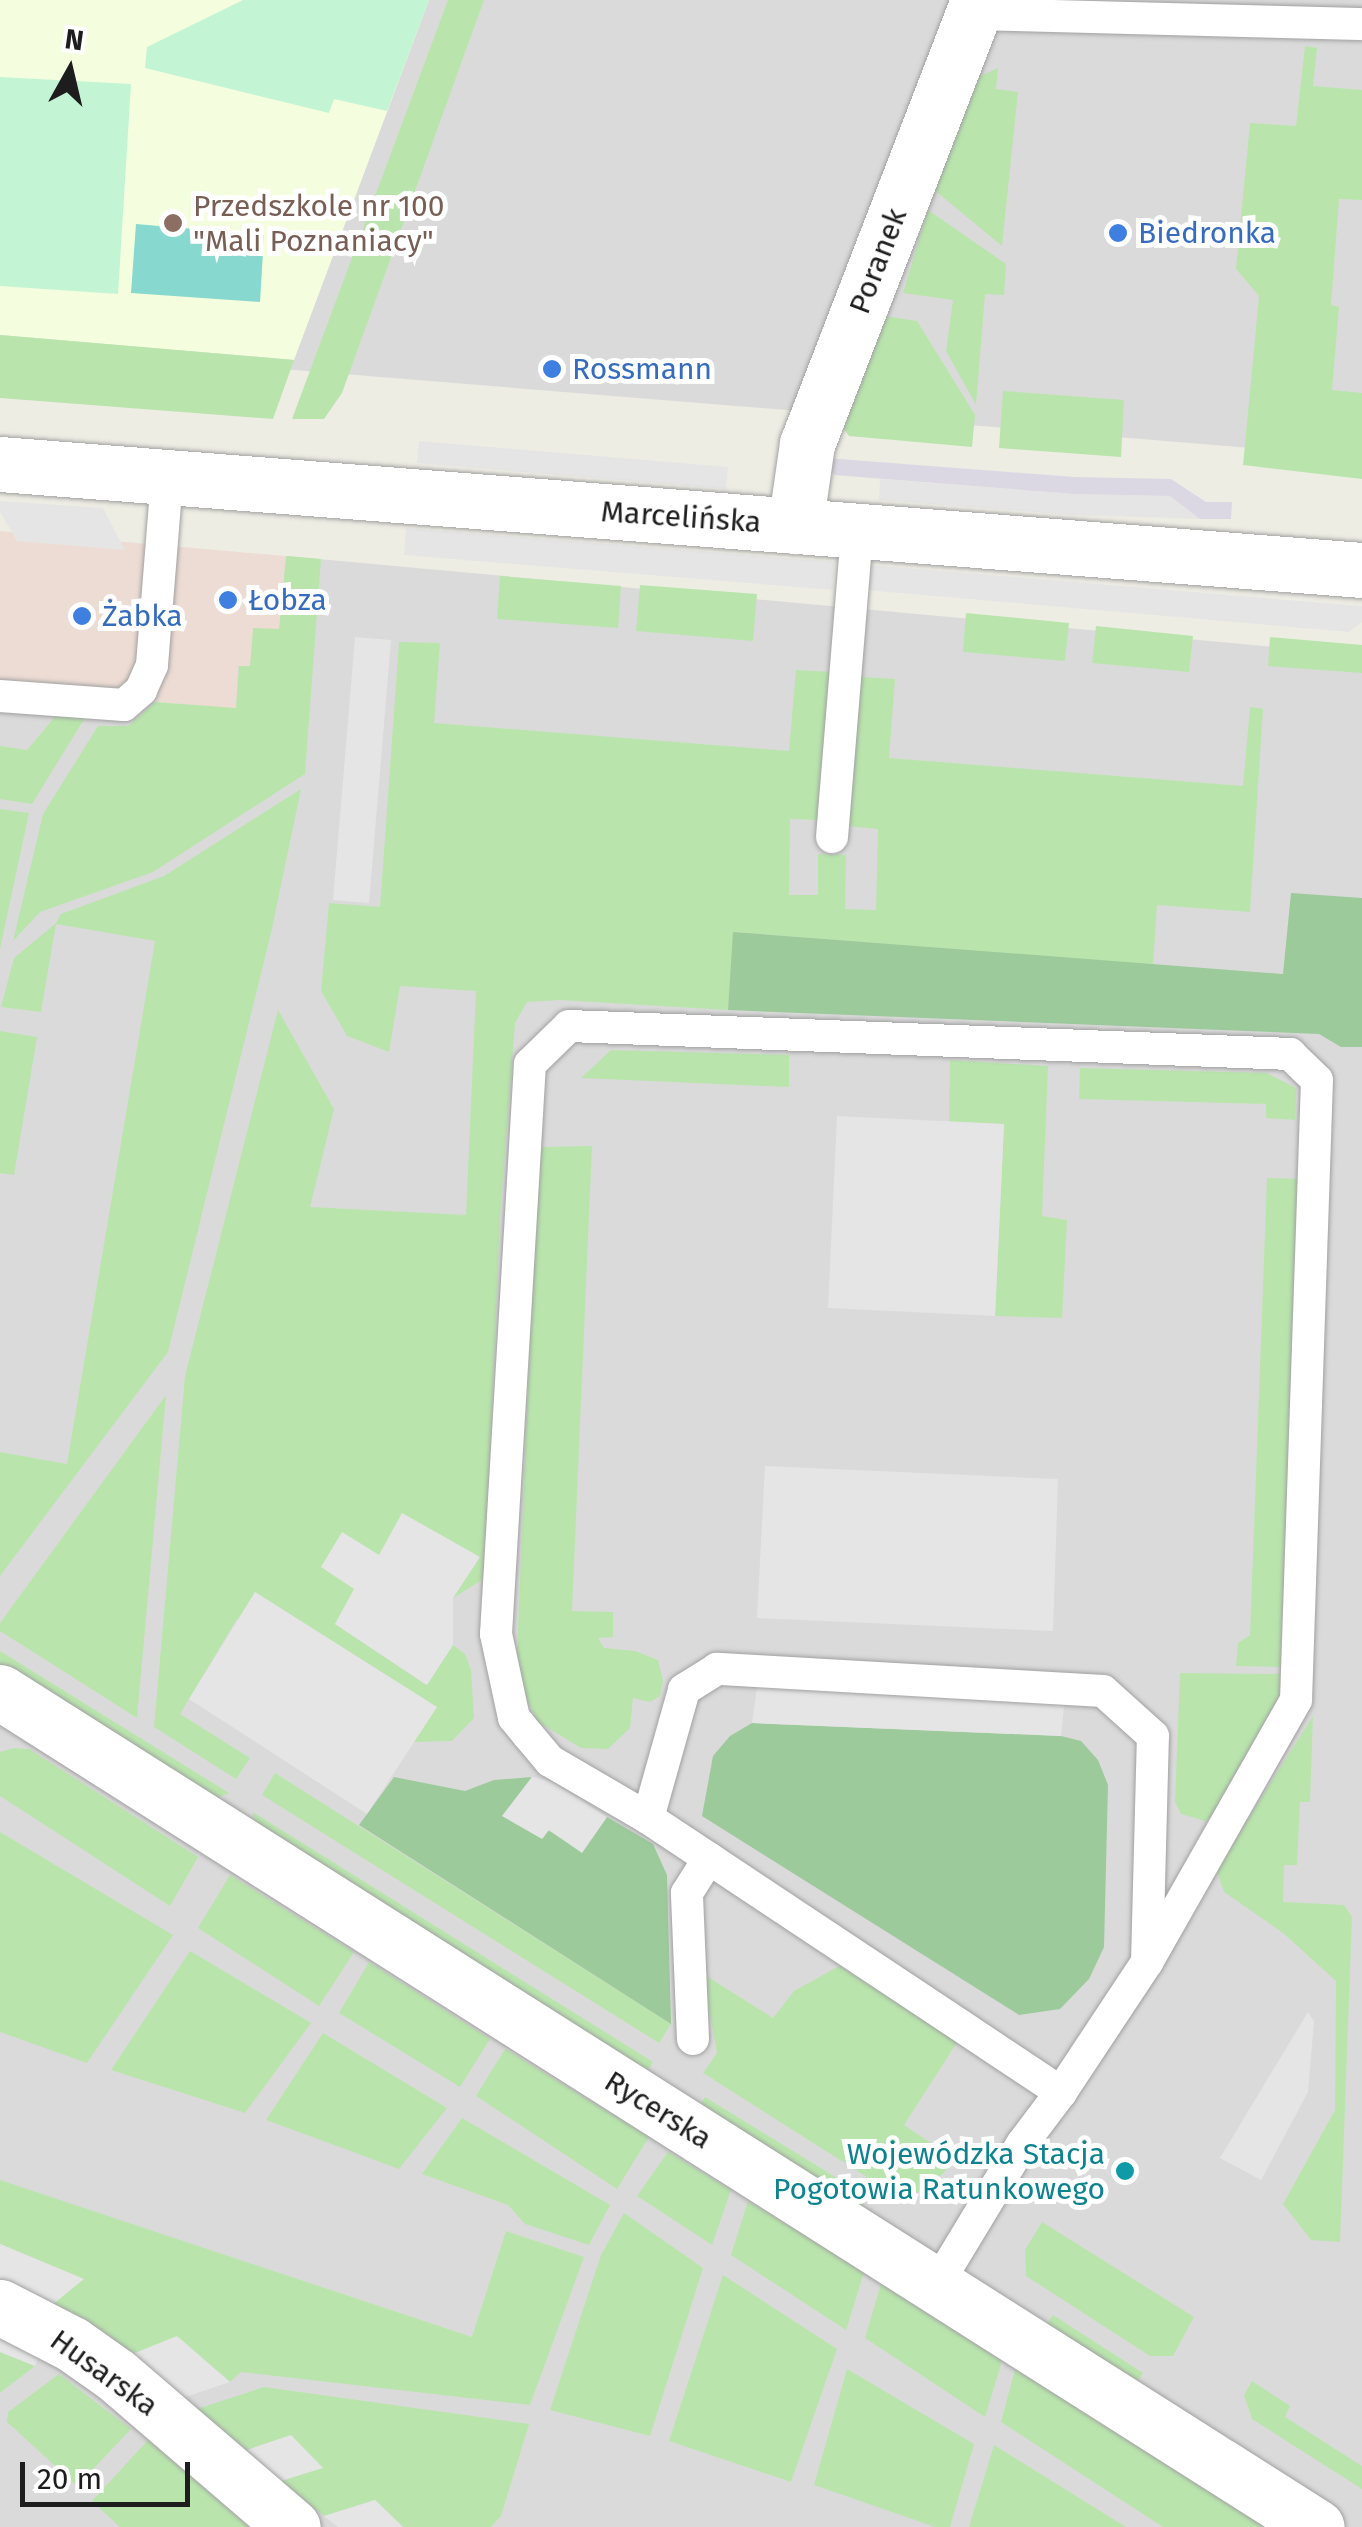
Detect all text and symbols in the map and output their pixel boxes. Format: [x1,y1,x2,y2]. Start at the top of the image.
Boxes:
north arrow [20,20,120,120]
text: N [63,22,86,57]
place label: Przedszkole nr 100 "Mali Poznaniacy" [193,188,445,258]
street label: Poranek [841,203,915,319]
marker: Przedszkole nr 100 "Mali Poznaniacy" [162,212,184,234]
place label: Biedronka [1138,215,1276,251]
marker: Biedronka [1107,222,1129,244]
place label: Rossmann [572,351,712,387]
marker: Rossmann [541,358,563,380]
street label: Marcelińska [600,493,762,541]
place label: Łobza [248,582,327,618]
marker: Łobza [217,589,239,611]
place label: Żabka [102,598,183,634]
marker: Żabka [71,605,93,627]
street label: Rycerska [598,2063,718,2157]
place label: Wojewódzka Stacja Pogotowia Ratunkowego [773,2136,1105,2206]
marker: Wojewódzka Stacja Pogotowia Ratunkowego [1114,2160,1136,2182]
street label: Husarska [43,2322,165,2424]
scale bar [25,2442,195,2504]
text: 20 m [37,2461,102,2497]

